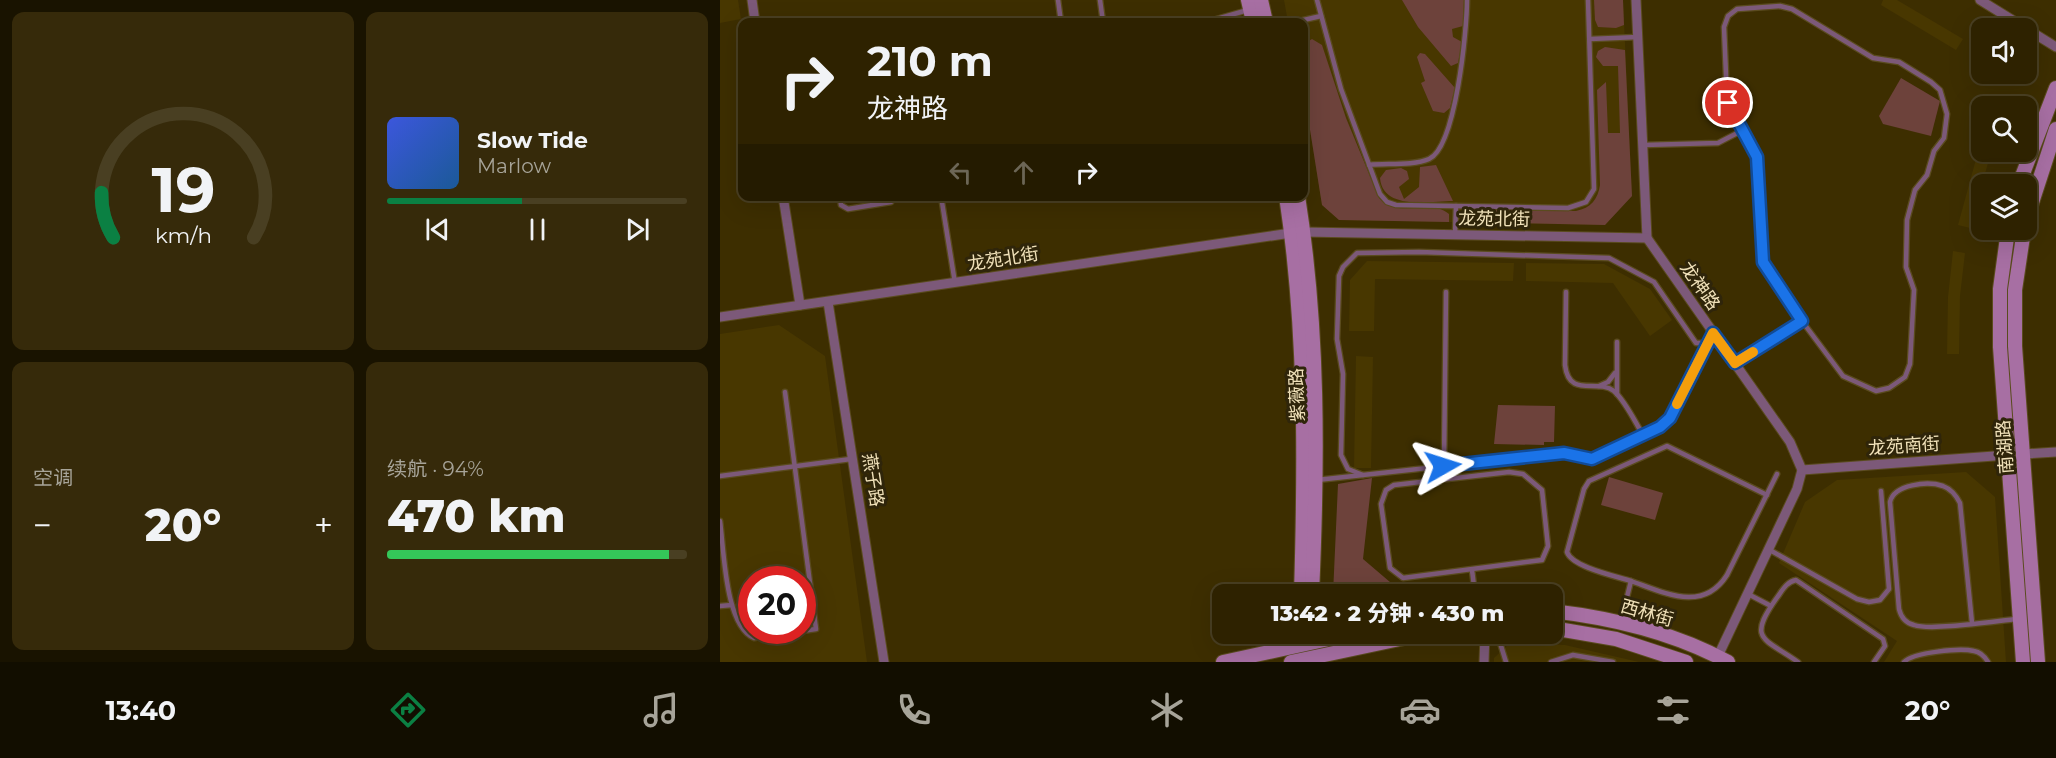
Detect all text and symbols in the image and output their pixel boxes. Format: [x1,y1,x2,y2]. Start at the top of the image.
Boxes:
map controls [1971,18,2037,240]
button: sound [1971,18,2037,84]
text: 210 m [867,35,993,87]
icon: right [768,42,846,120]
pin [1702,77,1753,128]
icon: arrive [1711,86,1744,119]
text: 龙神路 [867,92,948,125]
button: search [1971,96,2037,162]
text: Slow Tide [477,127,588,154]
text: 19 [151,152,215,228]
text: Marlow [477,154,551,178]
icon: left [944,156,977,189]
icon: ahead [1007,156,1040,189]
icon: right [1070,156,1103,189]
button: layers [1971,174,2037,240]
street label: 龙苑北街 [1458,207,1530,231]
icon: previous [421,213,454,246]
icon: pause [521,213,554,246]
icon: next [621,213,654,246]
text: km/h [154,223,212,249]
street label: 龙苑北街 [966,243,1040,275]
street label: 龙神路 [1676,258,1724,314]
street label: 紫薇路 [1285,368,1309,422]
street label: 南湖路 [1992,419,2018,475]
street label: 龙苑南街 [1867,433,1941,459]
position arrow [1411,434,1475,498]
street label: 燕子路 [858,452,888,508]
text: 续航 · 94% [387,457,484,481]
text: 空调 [33,466,73,490]
text: 470 km [387,488,566,543]
text: 20° [145,497,221,552]
text: − [33,505,52,545]
text: + [314,505,333,545]
speed limit sign: 20 [738,566,816,644]
street label: 西林街 [1618,595,1676,631]
text: 13:42 · 2 分钟 · 430 m [1271,600,1504,627]
icon: directions [387,689,429,731]
icon: music [640,689,682,731]
icon: phone [893,689,935,731]
icon: climate [1146,689,1188,731]
icon: car [1399,689,1441,731]
icon: filters [1652,689,1694,731]
text: 13:40 [105,694,176,727]
text: 20° [1905,694,1950,727]

